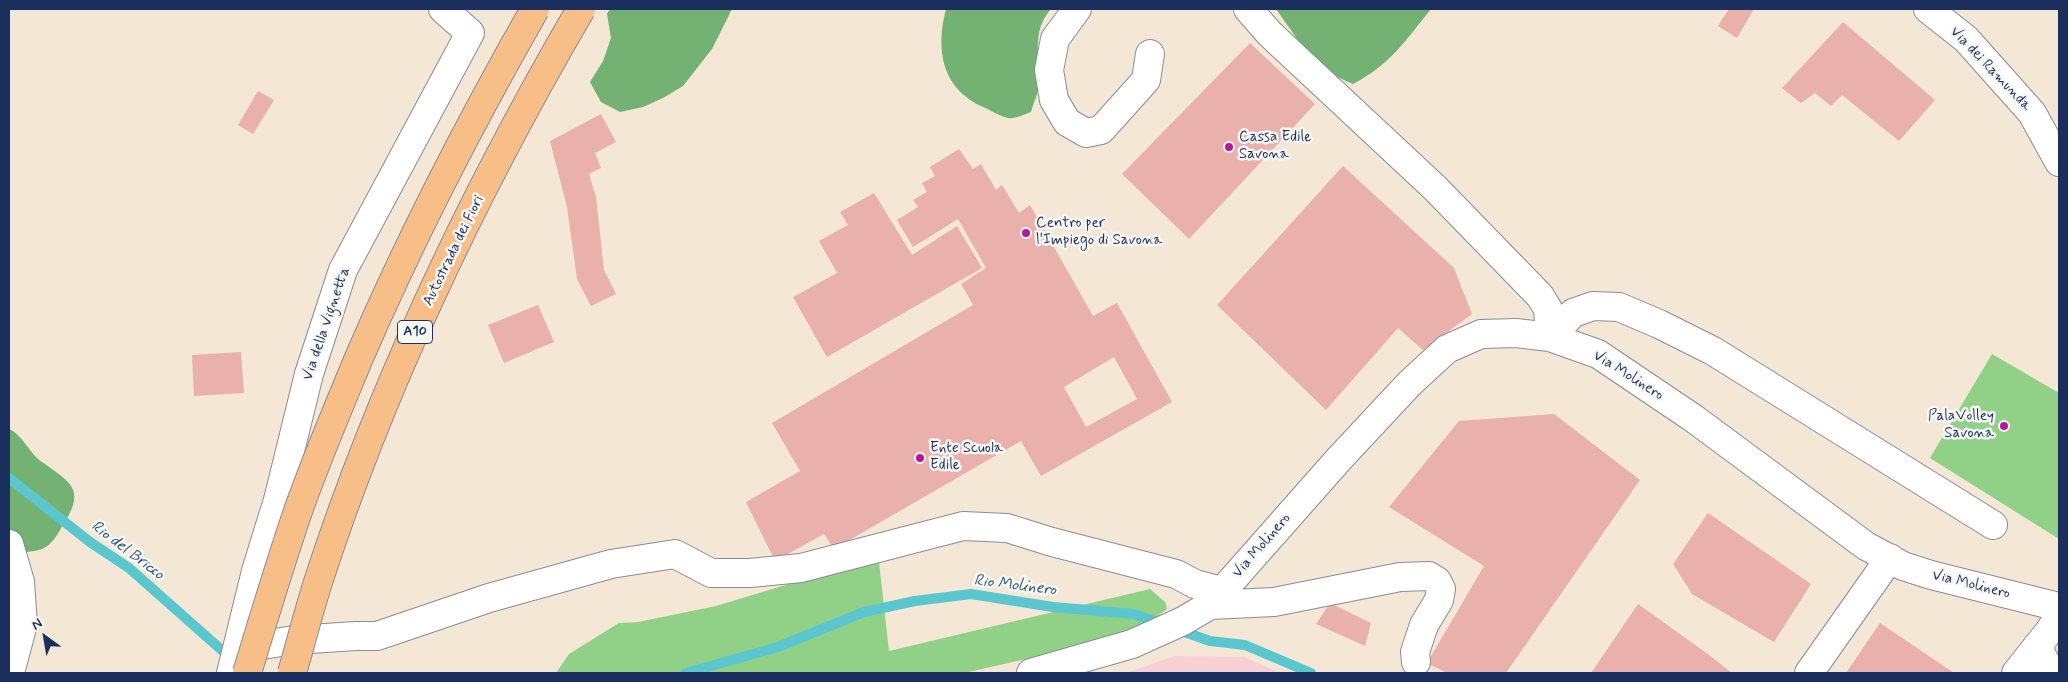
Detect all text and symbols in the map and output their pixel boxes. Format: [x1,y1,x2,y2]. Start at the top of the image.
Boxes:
street label: Via dei Ramunda [1945,23,2035,115]
place label: Cassa Edile Savona [1239,129,1311,164]
marker: Cassa Edile Savona [1223,141,1235,153]
street label: Autostrada dei Fiori [420,193,488,309]
place label: Centro per l'Impiego di Savona [1036,215,1162,250]
marker: Centro per l'Impiego di Savona [1020,227,1032,239]
street label: Via della Vignetta [299,265,355,383]
road number: A10 [398,321,432,344]
street label: Via Molinero [1589,347,1667,405]
place label: PalaVolley Savona [1928,408,1994,443]
marker: PalaVolley Savona [1998,420,2010,432]
place label: Ente Scuola Edile [930,440,1003,475]
marker: Ente Scuola Edile [914,452,926,464]
street label: Via Molinero [1229,510,1295,582]
water label: Rio del Bricco [87,517,167,585]
street label: Via Molinero [1930,567,2012,603]
water label: Rio Molinero [973,571,1057,601]
north arrow [20,612,70,662]
text: N [28,614,46,634]

